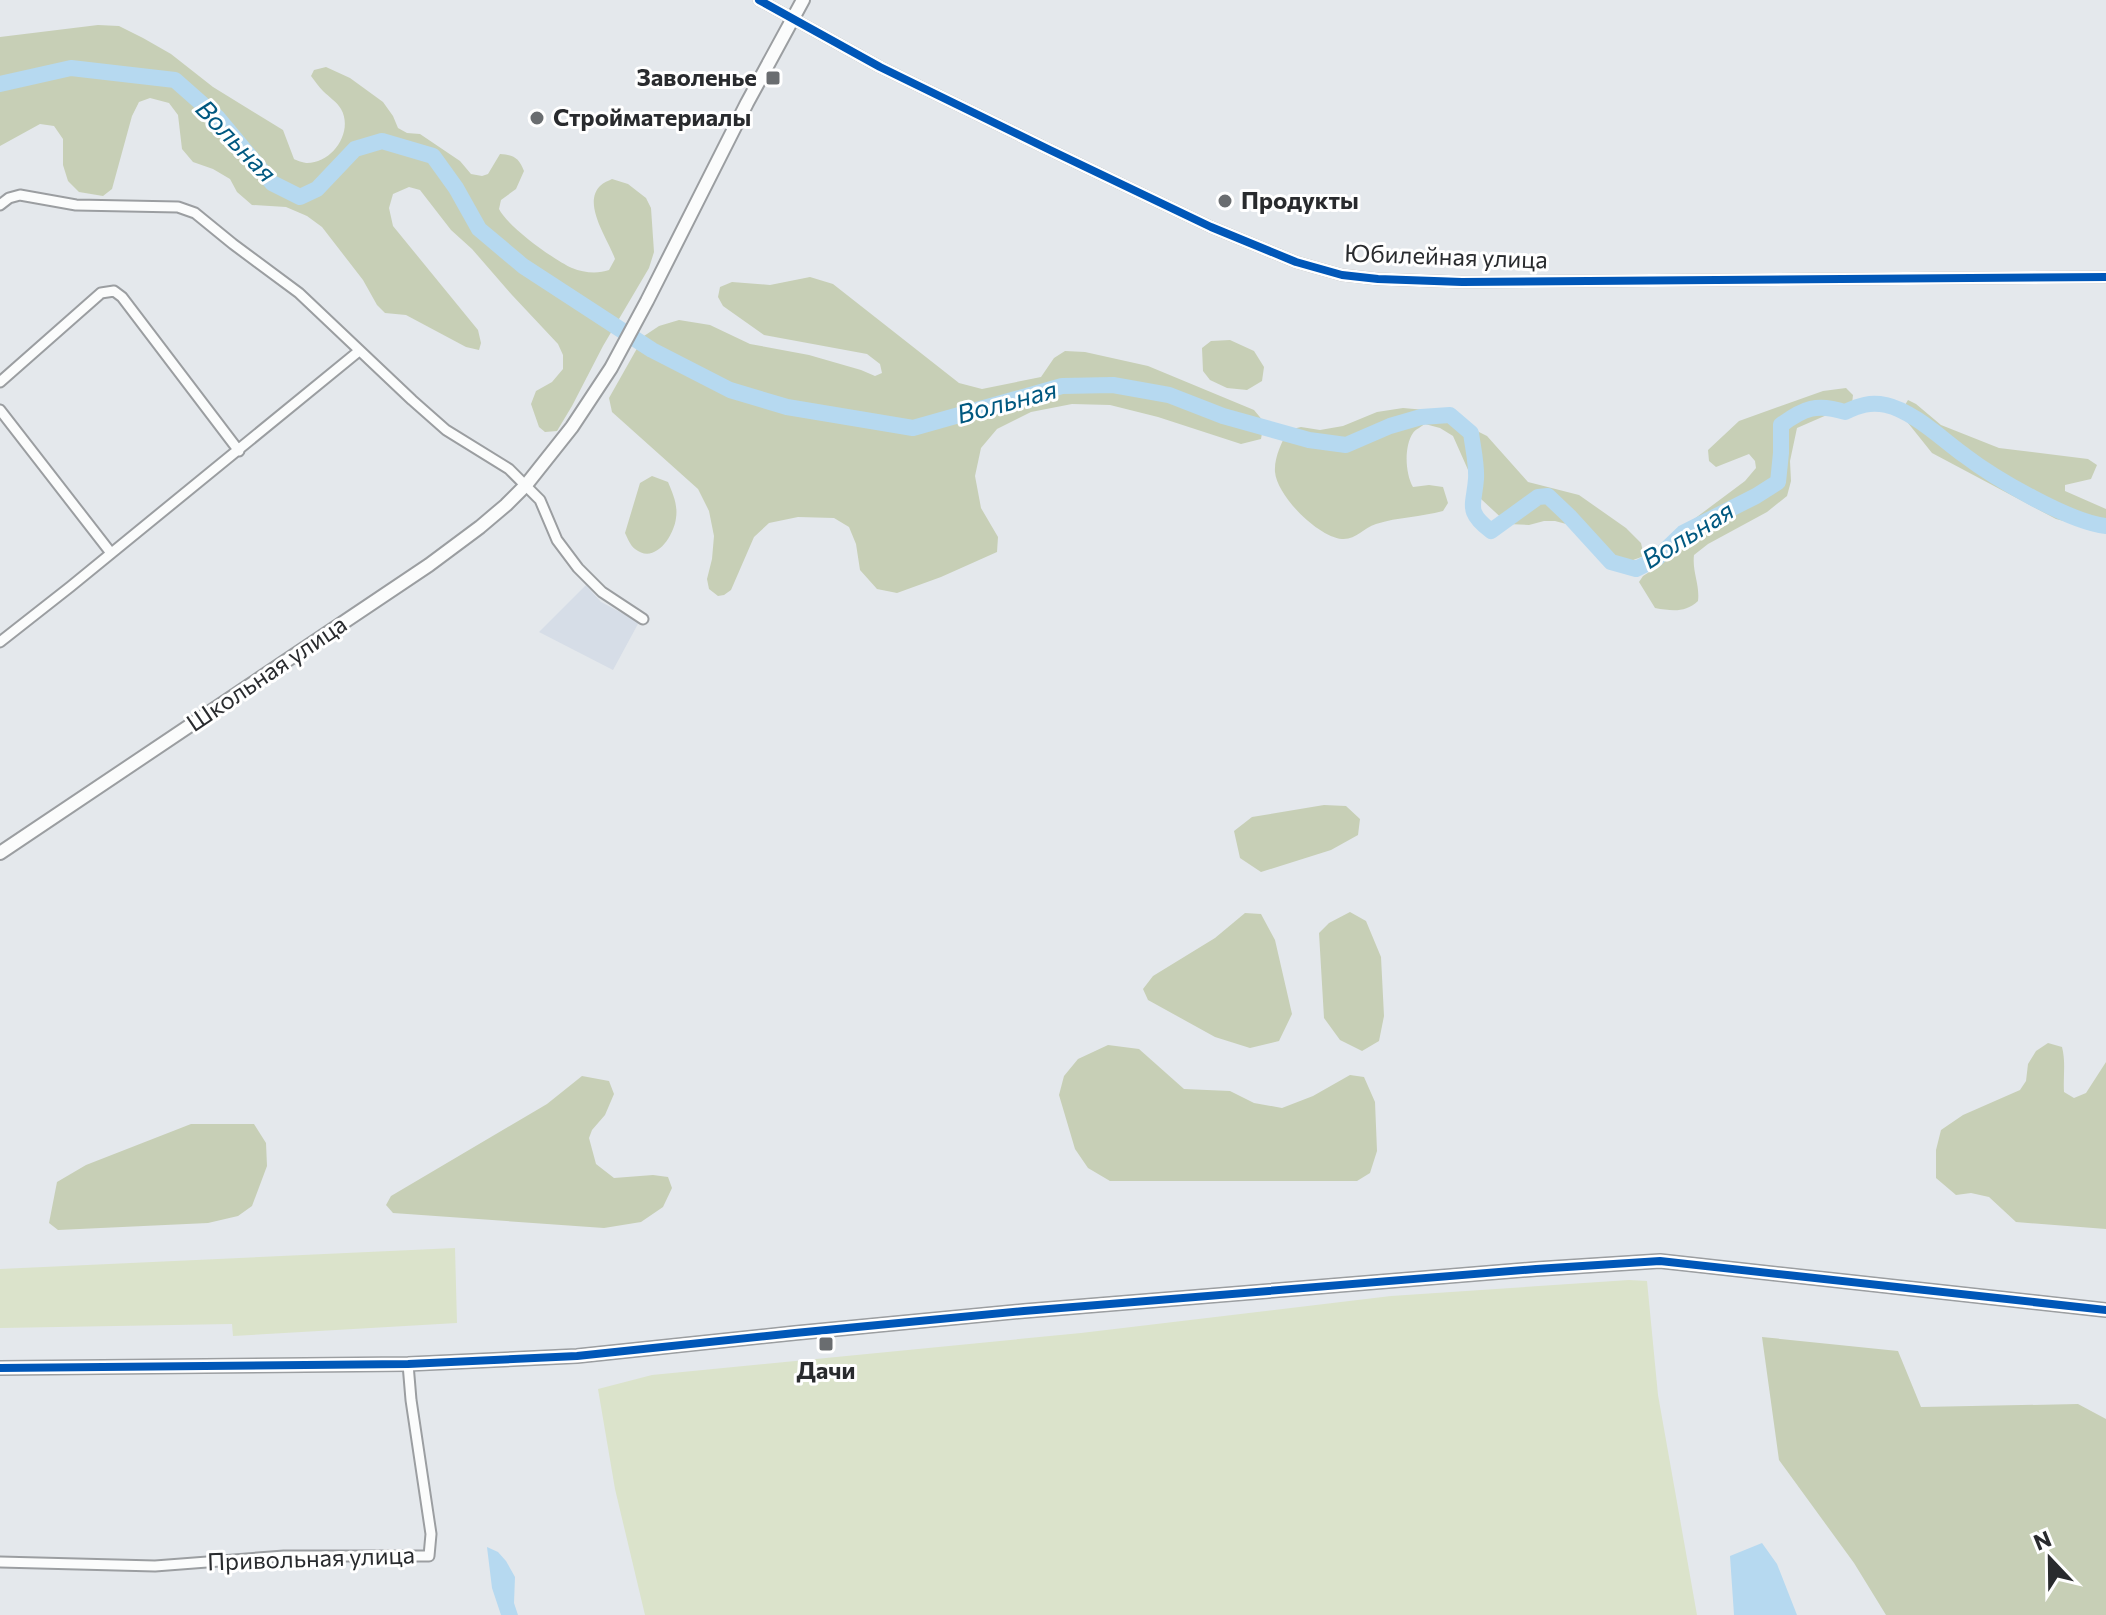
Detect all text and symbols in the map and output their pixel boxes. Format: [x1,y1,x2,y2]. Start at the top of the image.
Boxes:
place label: Заволенье [637,62,757,91]
marker: Заволенье [764,69,782,87]
water label: Вольная [190,92,284,188]
place label: Стройматериалы [553,102,751,131]
marker: Стройматериалы [528,109,546,127]
place label: Продукты [1241,185,1359,214]
marker: Продукты [1216,192,1234,210]
street label: Юбилейная улица [1344,237,1548,274]
water label: Вольная [953,372,1060,429]
water label: Вольная [1636,493,1739,574]
street label: Школьная улица [181,609,352,737]
marker: Дачи [817,1335,835,1353]
place label: Дачи [796,1355,856,1384]
north arrow [2010,1519,2090,1599]
text: N [2030,1524,2055,1556]
street label: Привольная улица [207,1539,415,1576]

